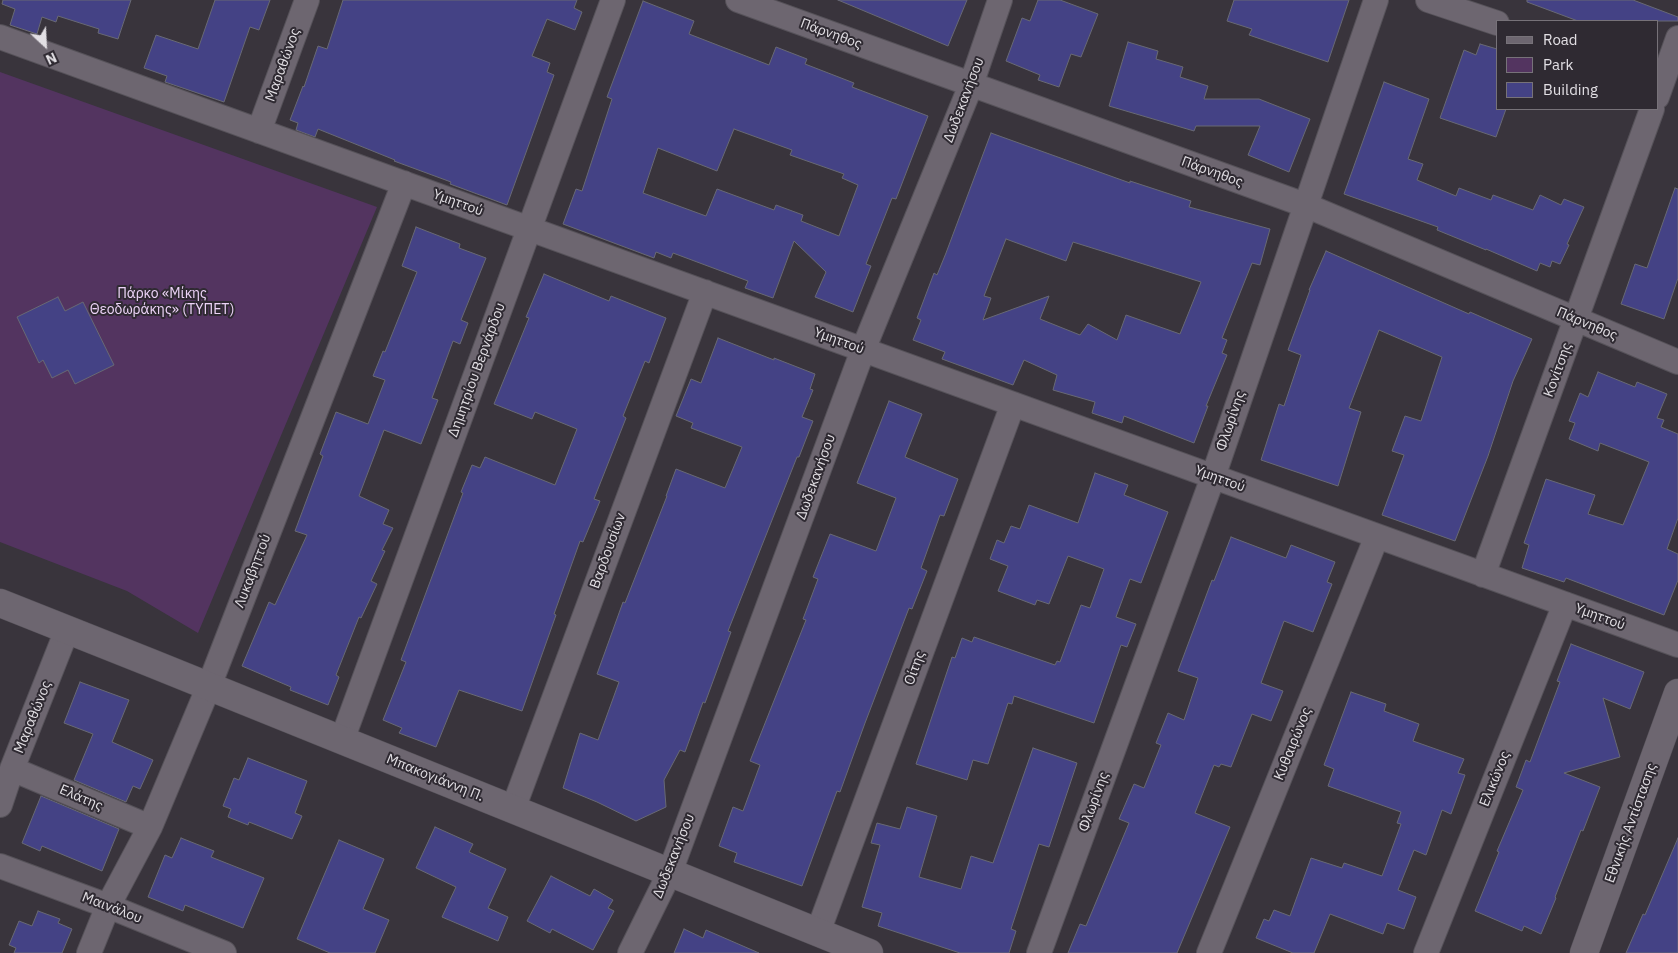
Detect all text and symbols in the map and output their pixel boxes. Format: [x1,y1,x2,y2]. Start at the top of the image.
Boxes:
street label: Πάρνηθος [798,15,864,53]
north arrow [20,20,70,70]
legend [1496,20,1658,110]
street label: Μαραθώνος [262,26,304,104]
text: Road [1543,30,1578,49]
text: N [43,48,60,69]
street label: Δωδεκανήσου [940,55,988,145]
text: Park [1543,55,1573,74]
text: Building [1543,80,1598,99]
street label: Πάρνηθος [1179,153,1245,191]
street label: Υμηττού [430,186,486,220]
park label: Πάρκο «Μίκης Θεοδωράκης» (ΤΥΠΕΤ) [90,286,234,318]
street label: Δημητρίου Βερνάρδου [445,301,509,439]
street label: Πάρνηθος [1554,304,1620,344]
street label: Υμηττού [811,324,867,358]
street label: Κονίτσης [1540,340,1576,400]
street label: Φλωρίνης [1213,389,1249,453]
street label: Δωδεκανήσου [793,432,839,522]
street label: Υμηττού [1192,462,1248,496]
street label: Βαρδουσίων [587,511,629,591]
street label: Λυκαβηττού [231,532,275,610]
street label: Υμηττού [1572,600,1628,634]
street label: Οίτης [901,649,929,687]
street label: Μαραθώνος [11,678,55,756]
street label: Κυθαιρώνος [1271,705,1315,783]
street label: Ελικώνος [1476,749,1514,809]
street label: Μπακογιάννη Π. [384,751,486,805]
street label: Εθνικής Αντίστασης [1602,761,1660,885]
street label: Φλωρίνης [1075,770,1113,834]
street label: Ελάτης [57,781,105,815]
street label: Δωδεκανήσου [649,811,699,901]
street label: Μαινάλου [80,889,144,927]

